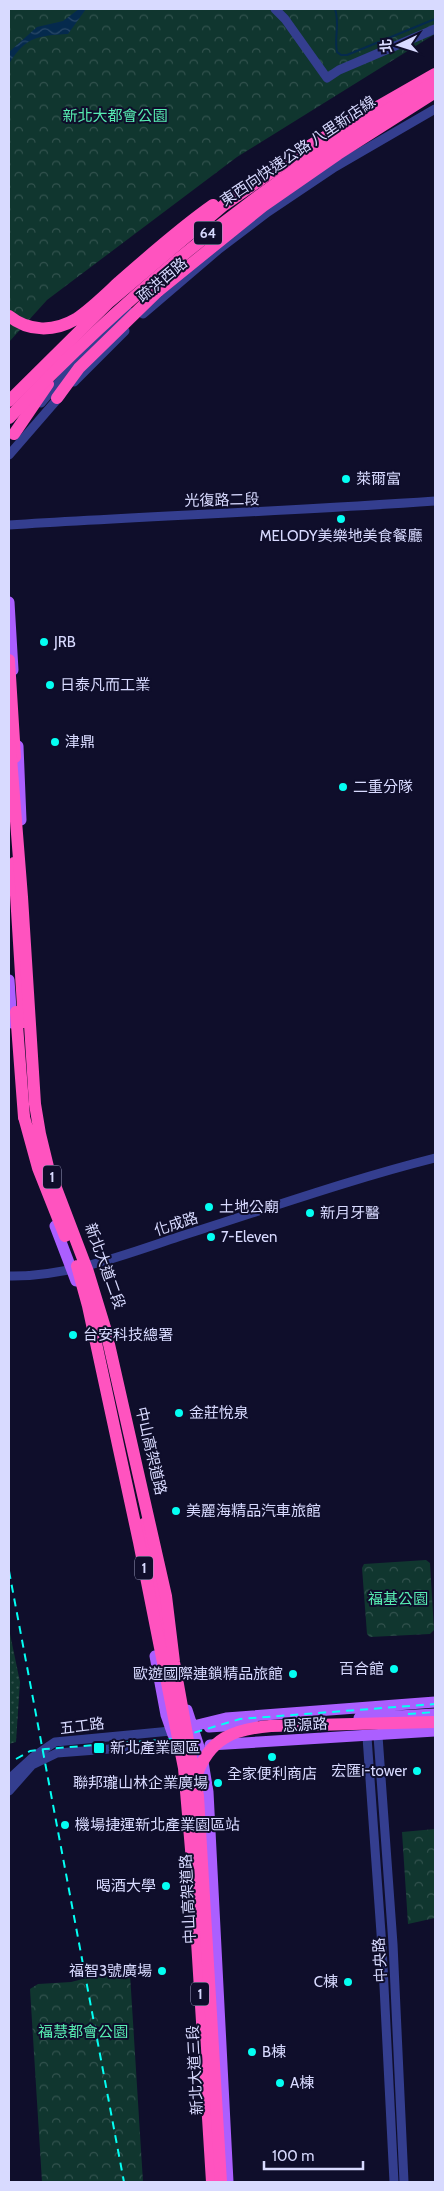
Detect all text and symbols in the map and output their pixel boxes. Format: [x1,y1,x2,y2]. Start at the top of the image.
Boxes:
north arrow [374,20,424,70]
text: 北 [377,38,395,54]
street label: 東西向快速公路 八里新店線 [217,92,379,210]
park label: 新北大都會公園 [62,107,168,125]
road number: 64 [194,222,222,244]
street label: 疏洪西路 [133,254,191,306]
place label: 萊爾富 [356,470,401,488]
marker: 萊爾富 [340,473,352,485]
street label: 光復路二段 [184,490,260,510]
marker: MELODY美樂地美食餐廳 [335,513,347,525]
place label: MELODY美樂地美食餐廳 [259,527,423,545]
place label: JRB [53,633,76,651]
marker: JRB [38,636,50,648]
place label: 日泰凡而工業 [60,676,150,694]
marker: 日泰凡而工業 [44,679,56,691]
place label: 津鼎 [65,733,95,751]
marker: 津鼎 [49,736,61,748]
place label: 二重分隊 [353,778,413,796]
marker: 二重分隊 [337,781,349,793]
road number: 1 [43,1166,61,1188]
place label: 土地公廟 [219,1198,279,1216]
marker: 土地公廟 [203,1201,215,1213]
place label: 新月牙醫 [320,1204,380,1222]
marker: 新月牙醫 [304,1207,316,1219]
street label: 化成路 [152,1208,200,1240]
street label: 新北大道二段 [81,1221,129,1311]
place label: 7-Eleven [221,1228,277,1246]
marker: 7-Eleven [205,1231,217,1243]
place label: 台安科技總署 [83,1326,173,1344]
marker: 台安科技總署 [67,1329,79,1341]
place label: 金莊悅泉 [189,1404,249,1422]
street label: 中山高架道路 [132,1405,170,1497]
marker: 金莊悅泉 [173,1407,185,1419]
place label: 美麗海精品汽車旅館 [186,1502,321,1520]
marker: 美麗海精品汽車旅館 [170,1505,182,1517]
road number: 1 [135,1556,153,1580]
park label: 福基公園 [368,1590,428,1608]
place label: 百合館 [339,1660,384,1678]
marker: 百合館 [388,1663,400,1675]
place label: 歐遊國際連鎖精品旅館 [133,1665,283,1683]
marker: 歐遊國際連鎖精品旅館 [287,1668,299,1680]
street label: 五工路 [59,1714,105,1738]
street label: 思源路 [282,1714,328,1736]
place label: 新北產業園區 [110,1739,200,1757]
marker: 新北產業園區 [92,1741,106,1755]
marker: 全家便利商店 [266,1751,278,1763]
place label: 宏匯i-tower [331,1762,407,1780]
place label: 全家便利商店 [227,1765,317,1783]
marker: 宏匯i-tower [411,1765,423,1777]
place label: 聯邦瓏山林企業廣場 [73,1774,208,1792]
marker: 聯邦瓏山林企業廣場 [212,1777,224,1789]
place label: 機場捷運新北產業園區站 [75,1816,240,1834]
marker: 機場捷運新北產業園區站 [59,1819,71,1831]
street label: 中山高架道路 [177,1854,199,1944]
place label: 喝酒大學 [96,1877,156,1895]
marker: 喝酒大學 [160,1880,172,1892]
street label: 中央路 [370,1937,390,1983]
place label: 福智3號廣場 [69,1962,152,1980]
marker: 福智3號廣場 [156,1965,168,1977]
place label: C棟 [314,1973,338,1991]
marker: C棟 [342,1976,354,1988]
road number: 1 [191,1982,209,2006]
park label: 福慧都會公園 [38,2023,128,2041]
street label: 新北大道三段 [184,2025,206,2115]
place label: B棟 [262,2043,286,2061]
marker: B棟 [246,2046,258,2058]
place label: A棟 [290,2074,314,2092]
marker: A棟 [274,2077,286,2089]
scale bar [264,2138,363,2170]
text: 100 m [272,2147,314,2165]

